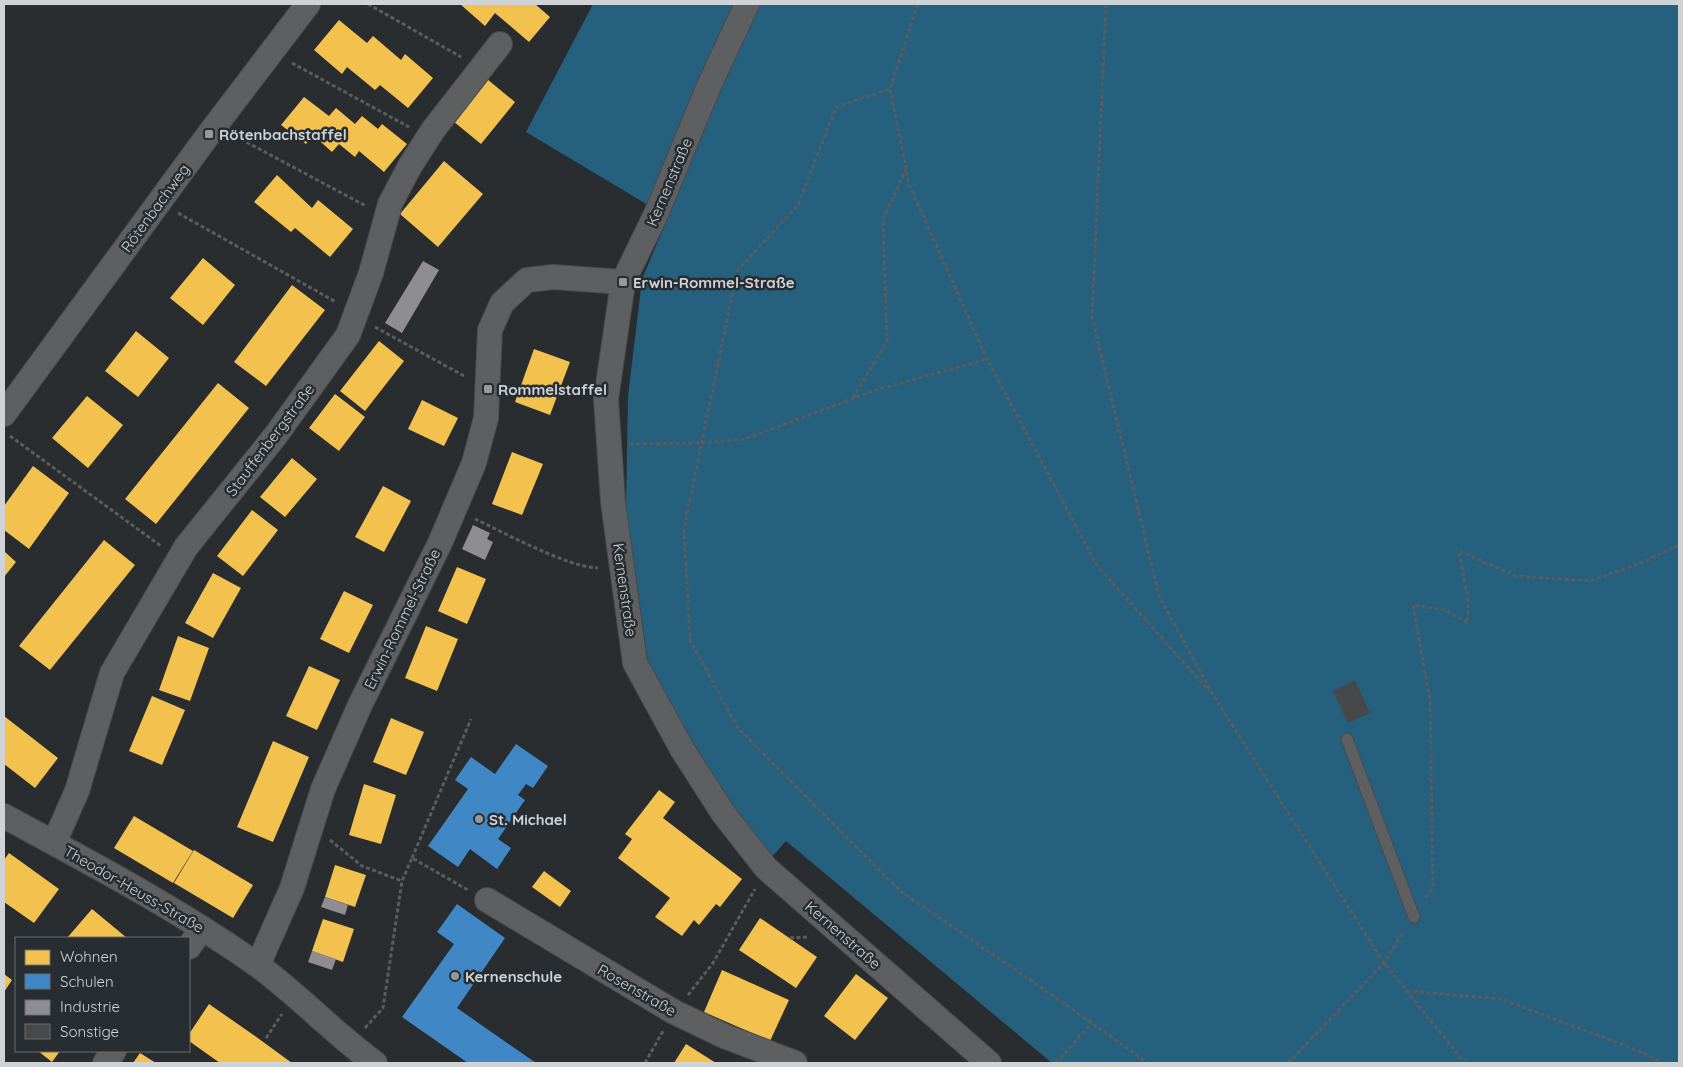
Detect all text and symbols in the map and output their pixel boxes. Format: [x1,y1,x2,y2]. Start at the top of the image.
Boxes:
place label: Rötenbachstaffel [219,125,347,144]
marker: Rötenbachstaffel [203,128,215,140]
street label: Kernenstraße [642,135,696,229]
street label: Rötenbachweg [117,160,193,256]
place label: Erwin-Rommel-Straße [633,273,795,292]
marker: Erwin-Rommel-Straße [617,276,629,288]
street label: Stauffenbergstraße [222,380,318,500]
place label: Rommelstaffel [498,380,607,399]
marker: Rommelstaffel [482,383,494,395]
street label: Kernenstraße [609,542,641,638]
street label: Erwin-Rommel-Straße [360,546,444,692]
place label: St. Michael [489,810,567,829]
marker: St. Michael [473,813,485,825]
street label: Theodor-Heuss-Straße [61,841,207,937]
street label: Kernenstraße [801,897,885,973]
legend [15,937,190,1052]
text: Wohnen [60,947,118,966]
street label: Rosenstraße [594,960,680,1020]
place label: Kernenschule [465,967,562,986]
marker: Kernenschule [449,970,461,982]
text: Schulen [60,972,114,991]
text: Industrie [60,997,120,1016]
text: Sonstige [60,1022,119,1041]

